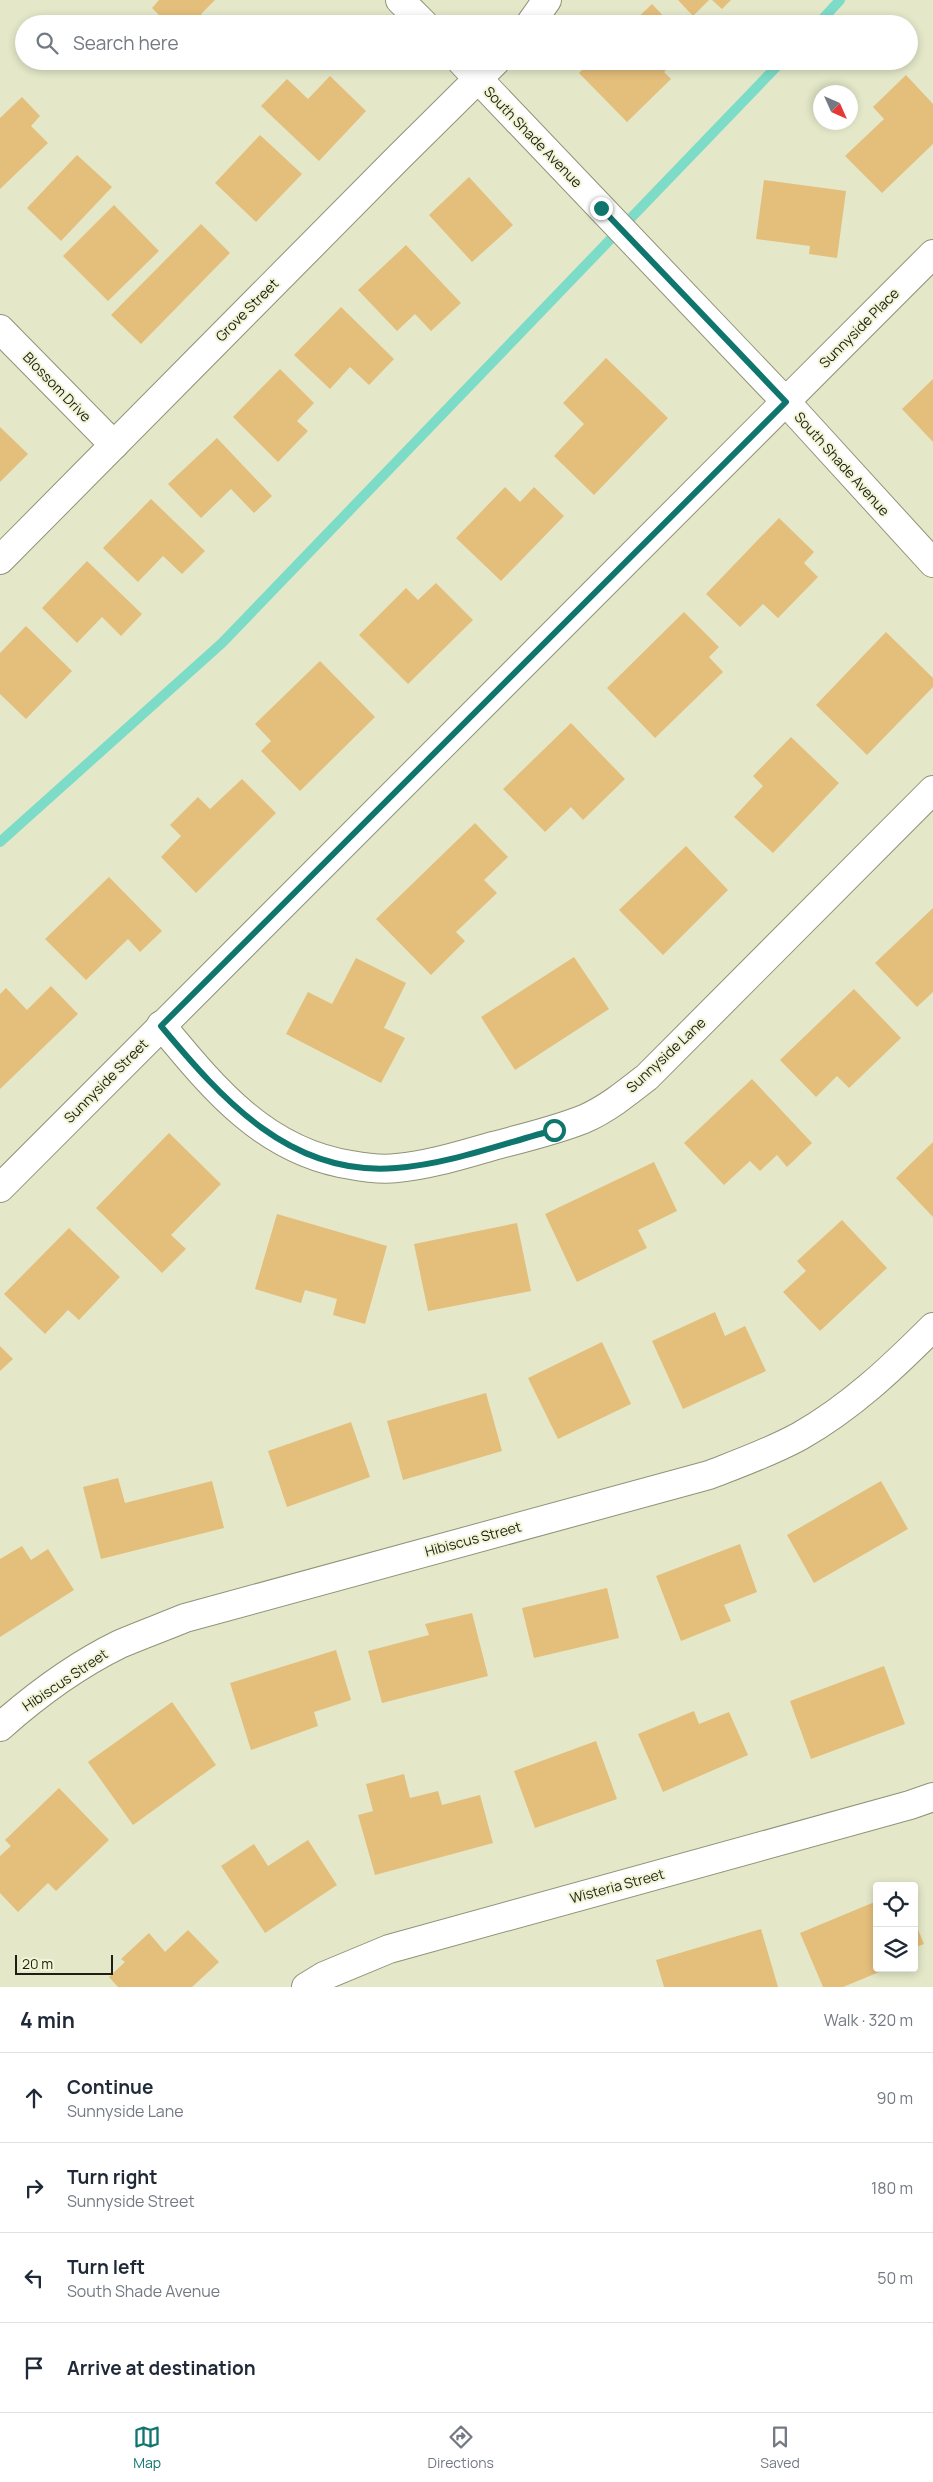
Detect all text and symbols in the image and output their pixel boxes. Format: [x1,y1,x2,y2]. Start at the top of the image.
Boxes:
search box [15,15,918,70]
icon: search [33,29,61,57]
text: Search here [73,30,179,56]
street label: South Shade Avenue [480,82,587,191]
north arrow [813,85,858,130]
route end [590,197,613,220]
street label: Grove Street [211,274,283,345]
street label: Sunnyside Place [815,284,903,372]
street label: Blossom Drive [19,348,96,426]
street label: South Shade Avenue [791,408,894,520]
street label: Sunnyside Lane [622,1013,709,1096]
street label: Sunnyside Street [59,1034,152,1127]
route start [543,1119,566,1142]
street label: Hibiscus Street [423,1516,524,1561]
street label: Hibiscus Street [18,1644,111,1715]
street label: Wisteria Street [568,1864,667,1907]
map controls [873,1882,918,1972]
button: locate [873,1882,918,1927]
button: layers [873,1927,918,1972]
scale bar [15,1952,112,1975]
text: 20 m [22,1954,53,1973]
text: 4 min [20,2006,75,2034]
text: Walk · 320 m [824,2009,913,2031]
text: Continue [67,2074,153,2100]
icon: ahead [20,2084,48,2112]
text: 90 m [877,2087,913,2109]
text: Sunnyside Lane [67,2100,184,2122]
text: Turn right [67,2164,157,2190]
icon: right [20,2174,48,2202]
text: 180 m [871,2177,913,2199]
text: Sunnyside Street [67,2190,195,2212]
text: Turn left [67,2254,145,2280]
icon: left [20,2264,48,2292]
text: 50 m [877,2267,913,2289]
text: South Shade Avenue [67,2280,220,2302]
icon: arrive [20,2354,48,2382]
text: Arrive at destination [67,2355,256,2381]
tab: Map [133,2423,161,2472]
tab: Directions [428,2423,494,2472]
tab: Saved [760,2423,800,2472]

